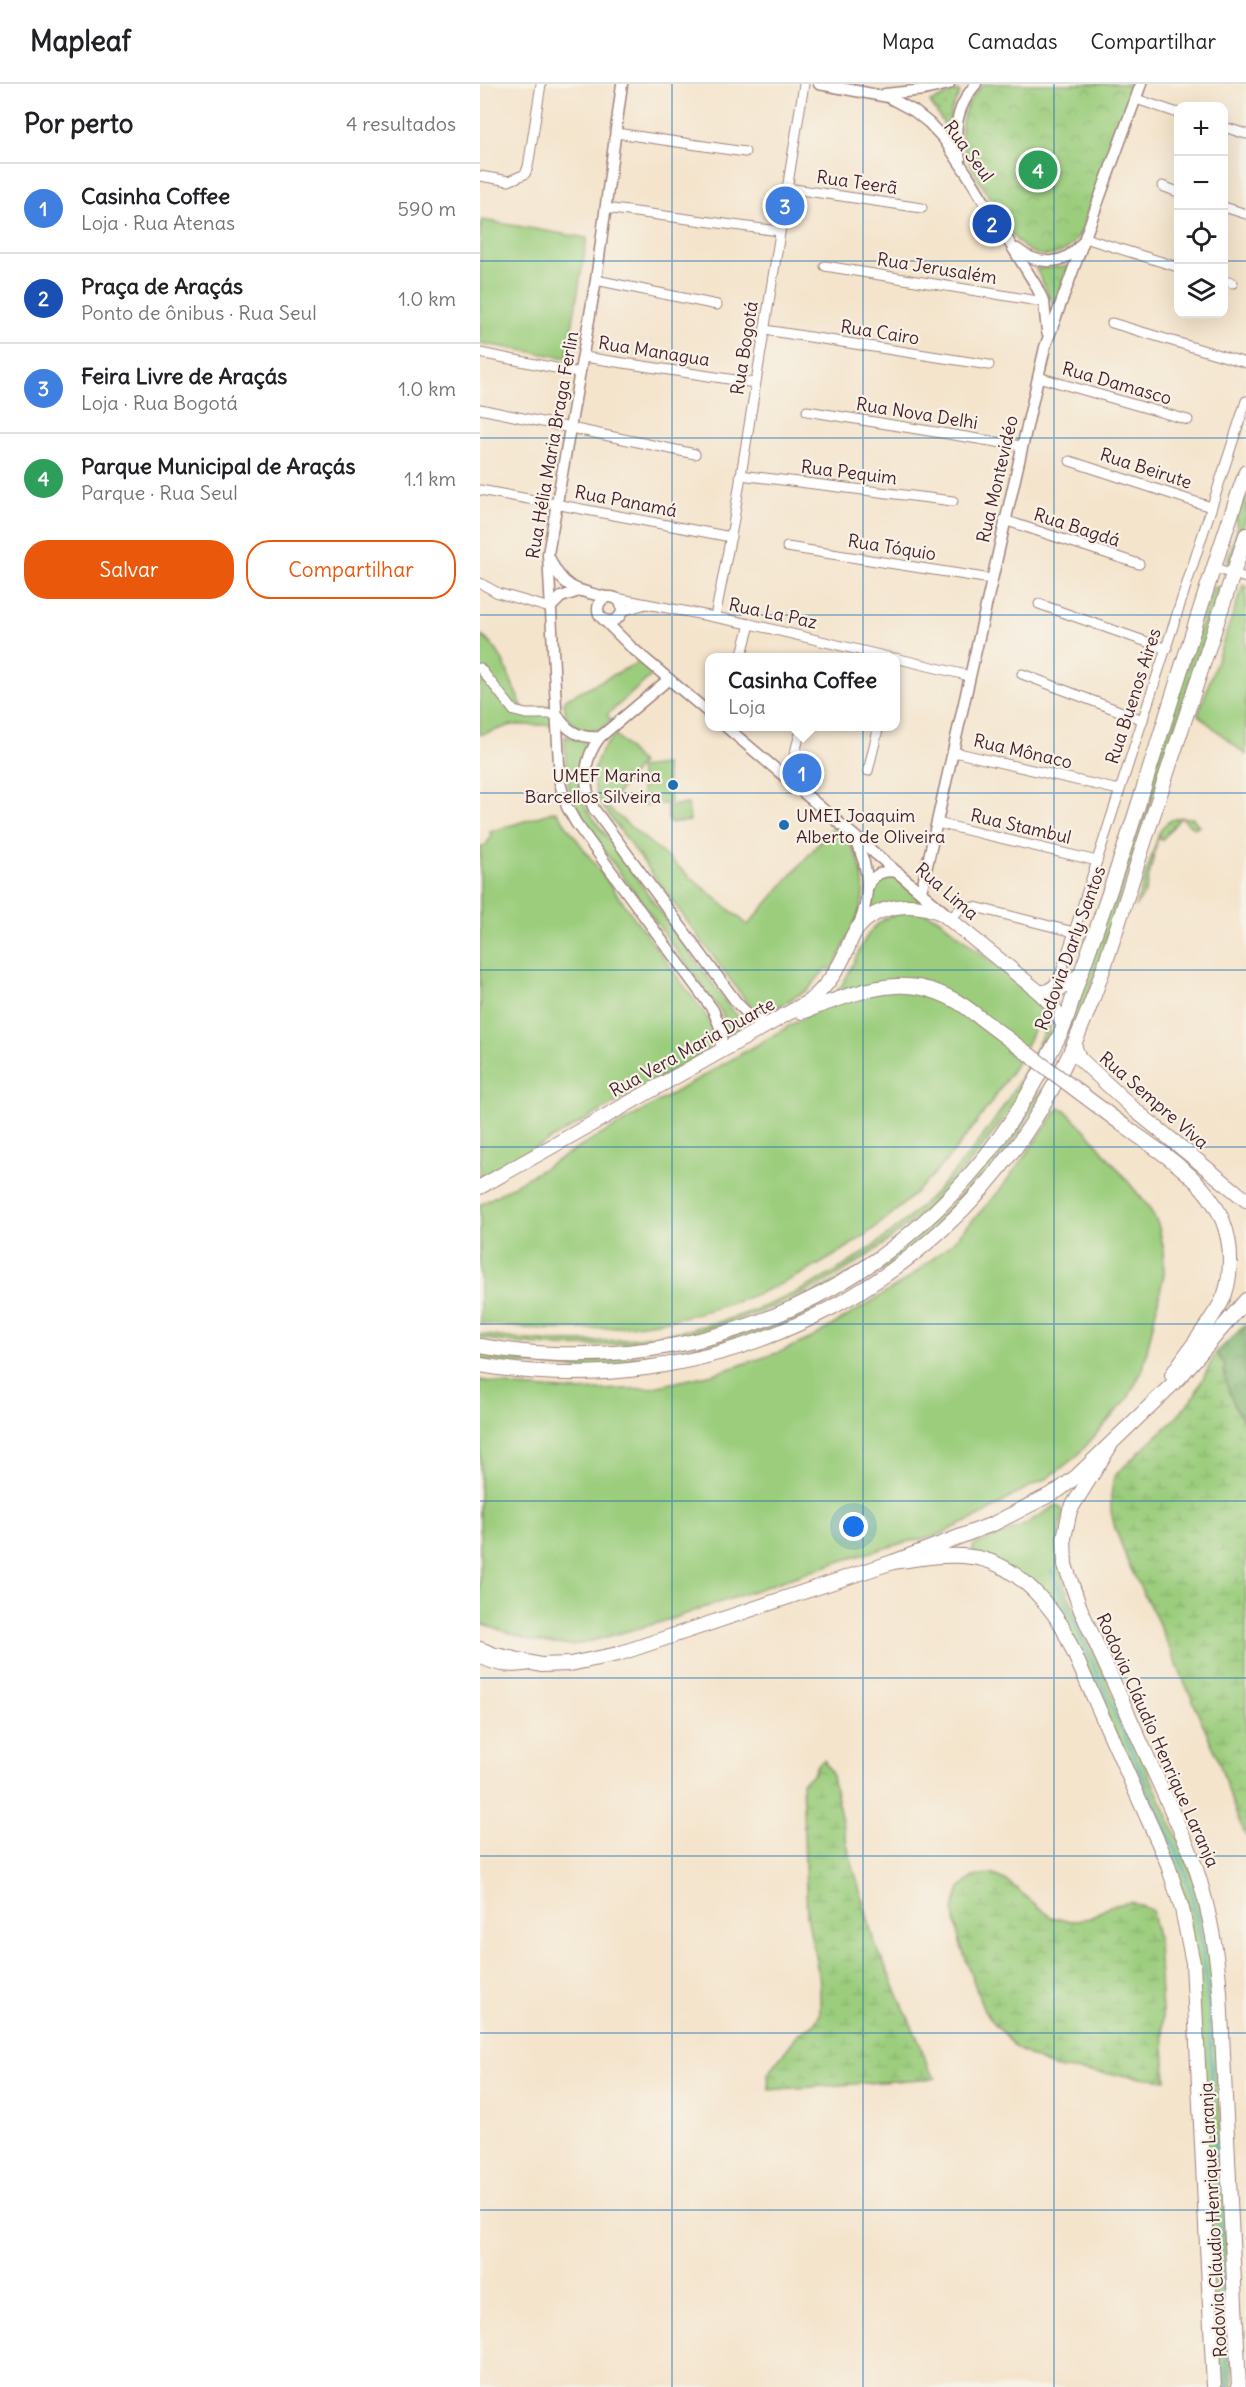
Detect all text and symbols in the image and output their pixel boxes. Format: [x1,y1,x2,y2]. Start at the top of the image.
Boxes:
text: Mapleaf [30,23,131,59]
text: Mapa [882,28,935,55]
text: Camadas [968,28,1057,55]
text: Compartilhar [1090,28,1216,55]
map controls [1174,102,1228,318]
button: + [1174,102,1228,156]
text: Por perto [24,107,133,140]
text: 4 resultados [346,111,456,136]
street label: Rua Seul [939,116,999,186]
pin: 4 [1018,148,1058,193]
button: − [1174,156,1228,210]
street label: Rua Teerã [815,165,899,199]
text: Casinha Coffee [81,182,230,210]
pin: 3 [766,184,804,228]
text: 1 [40,196,47,221]
text: 590 m [398,196,456,221]
pin: 2 [972,202,1012,246]
text: Loja · Rua Atenas [81,210,235,235]
button: locate [1174,210,1228,264]
street label: Rua Jerusalém [875,247,999,289]
button: layers [1174,264,1228,318]
text: Praça de Araçás [81,272,243,300]
text: 2 [38,286,49,311]
text: 1.0 km [398,286,456,311]
street label: Rua Bogotá [725,299,763,397]
text: Ponto de ônibus · Rua Seul [81,300,317,325]
street label: Rua Cairo [839,314,921,350]
street label: Rua Hélia Maria Braga Ferlin [521,329,583,561]
street label: Rua Managua [597,331,711,371]
street label: Rua Damasco [1060,356,1174,410]
text: Feira Livre de Araçás [81,362,287,390]
text: 3 [38,376,49,401]
text: 1.0 km [398,376,456,401]
text: Loja · Rua Bogotá [81,390,238,415]
street label: Rua Nova Delhi [855,392,979,434]
street label: Rua Montevidéo [971,413,1023,545]
street label: Rua Beirute [1097,442,1195,494]
text: Parque Municipal de Araçás [81,452,355,480]
street label: Rua Pequim [800,455,898,489]
text: 4 [38,466,49,491]
text: 1.1 km [404,466,456,491]
text: Parque · Rua Seul [81,480,238,505]
street label: Rua Panamá [573,480,679,522]
street label: Rua Bagdá [1031,502,1123,552]
street label: Rua Tóquio [846,529,938,565]
button: Salvar [24,540,234,599]
button: Compartilhar [246,540,456,599]
street label: Rua La Paz [727,592,820,634]
street label: Rua Buenos Aires [1100,625,1166,767]
popup [705,653,900,731]
text: Casinha Coffee [728,666,877,694]
text: Loja [728,694,766,719]
street label: Rua Mônaco [971,728,1075,774]
pin: 1 [782,750,822,796]
place label: UMEF Marina Barcellos Silveira [525,764,661,808]
marker: UMEF Marina Barcellos Silveira [666,778,680,792]
street label: Rua Stambul [968,803,1074,849]
place label: UMEI Joaquim Alberto de Oliveira [796,804,945,848]
marker: UMEI Joaquim Alberto de Oliveira [777,818,791,832]
street label: Rua Lima [911,857,983,925]
street label: Rodovia Darly Santos [1030,863,1110,1033]
street label: Rua Vera Maria Duarte [605,992,779,1102]
street label: Rua Sempre Viva [1095,1046,1213,1154]
your location [839,1512,868,1541]
street label: Rodovia Cláudio Henrique Laranja [1091,1609,1225,1871]
street label: Rodovia Cláudio Henrique Laranja [1194,2082,1232,2358]

